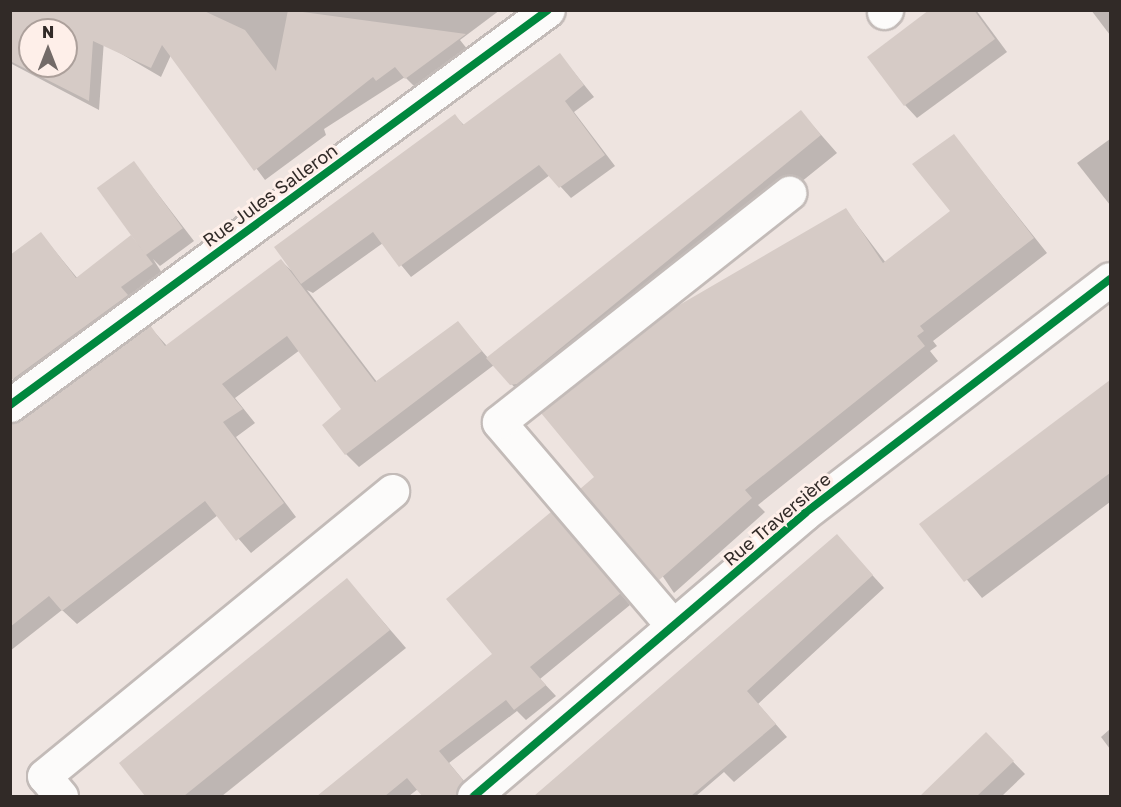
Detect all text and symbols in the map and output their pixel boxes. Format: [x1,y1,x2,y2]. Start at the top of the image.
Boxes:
north arrow [18,18,78,78]
text: N [42,22,54,42]
street label: Rue Jules Salleron [199,139,341,251]
street label: Rue Traversière [719,468,835,570]

